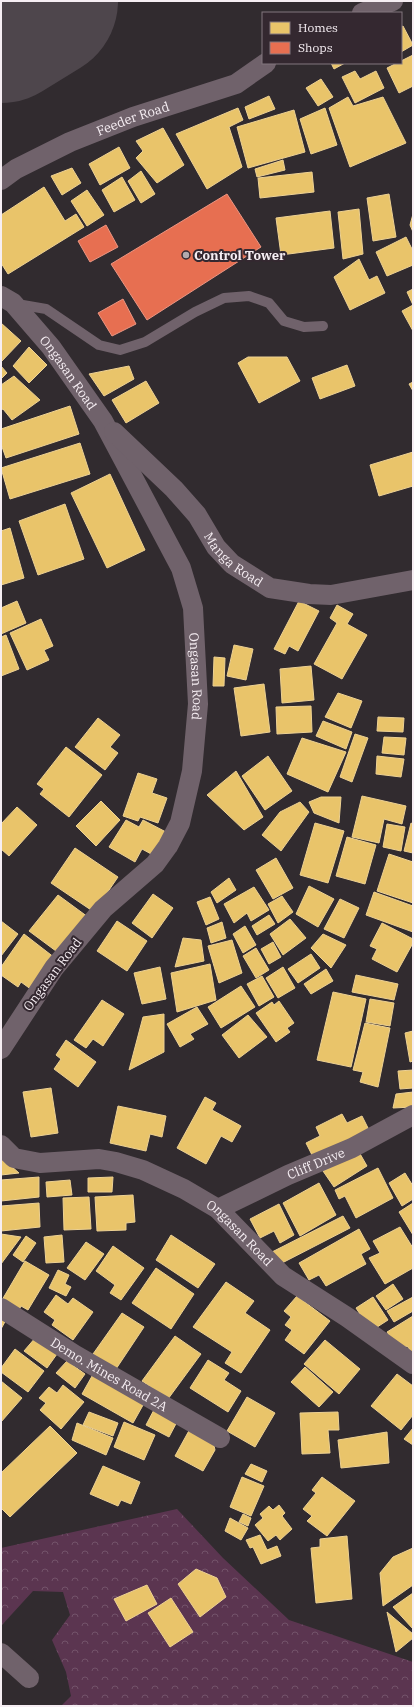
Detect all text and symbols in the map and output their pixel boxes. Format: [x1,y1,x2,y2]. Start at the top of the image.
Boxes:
legend [262,12,402,64]
text: Homes [298,20,338,35]
text: Shops [298,40,333,55]
street label: Feeder Road [94,98,171,140]
place label: Control Tower [194,247,286,264]
marker: Control Tower [181,250,191,260]
street label: Ongasan Road [36,332,101,413]
street label: Manga Road [200,529,266,591]
street label: Ongasan Road [185,632,206,721]
street label: Ongasan Road [19,934,86,1014]
street label: Cliff Drive [284,1144,348,1183]
street label: Ongasan Road [203,1196,277,1270]
street label: Demo. Mines Road 2A [47,1334,171,1415]

